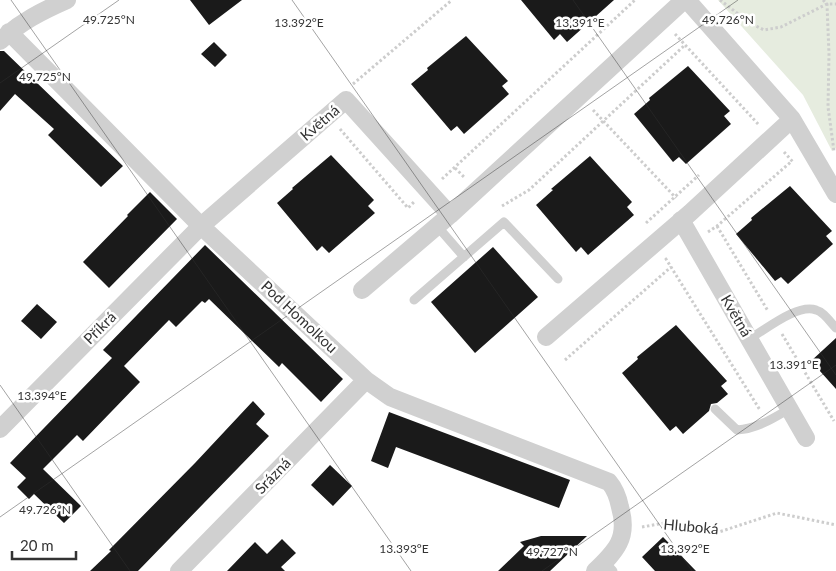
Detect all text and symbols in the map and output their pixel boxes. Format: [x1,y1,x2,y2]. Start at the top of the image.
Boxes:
text: 49.725°N [83,12,135,27]
text: 49.726°N [702,12,754,27]
text: 13.392°E [274,15,324,30]
text: 13.391°E [555,15,605,30]
text: 49.725°N [19,69,71,84]
street label: Květná [296,100,343,144]
street label: Pod Homolkou [258,276,341,356]
street label: Květná [718,291,756,340]
street label: Příkrá [79,307,119,347]
text: 13.391°E [769,357,819,372]
text: 13.394°E [17,388,67,403]
street label: Srázná [251,453,294,497]
text: 49.726°N [19,502,71,517]
street label: Hluboká [663,515,719,537]
scale bar [12,528,76,560]
text: 20 m [20,536,54,554]
text: 13.393°E [379,541,429,556]
text: 13.392°E [660,541,710,556]
text: 49.727°N [526,544,578,559]

